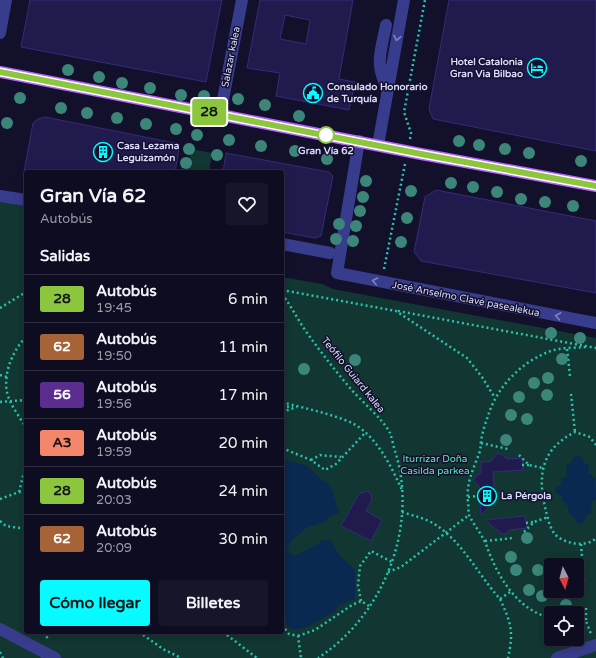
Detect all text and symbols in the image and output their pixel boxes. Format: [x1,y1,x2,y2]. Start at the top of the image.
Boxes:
street label: Salazar kalea [219,26,243,88]
one-way arrow [394,35,402,42]
place label: Hotel Catalonia Gran Via Bilbao [450,56,523,80]
hotel icon: Hotel Catalonia Gran Via Bilbao [526,57,548,79]
place label: Consulado Honorario de Turquía [327,81,427,105]
public building icon: Consulado Honorario de Turquía [302,82,324,104]
line badge: 28 [191,99,227,125]
text: 28 [200,103,218,120]
marker: Gran Vía 62 [317,126,335,144]
place label: Casa Lezama Leguizamón [117,140,180,164]
building icon: Casa Lezama Leguizamón [92,141,114,163]
place label: Gran Vía 62 [298,145,354,157]
button: heart [226,183,268,225]
text: Gran Vía 62 [40,185,146,207]
text: Autobús [40,211,93,227]
text: Salidas [40,247,90,265]
one-way arrow [372,277,378,286]
street label: José Anselmo Clavé pasealekua [391,279,541,319]
text: Autobús [96,282,157,300]
text: 28 [53,290,71,307]
text: 6 min [228,290,268,308]
text: 19:45 [96,300,132,316]
one-way arrow [555,312,561,321]
text: Autobús [96,330,157,348]
street label: Teófilo Guiard kalea [319,335,387,415]
text: 62 [53,338,71,355]
text: 11 min [219,338,268,356]
text: 19:50 [96,348,132,364]
text: Autobús [96,378,157,396]
text: 56 [53,386,71,403]
text: 17 min [219,386,268,404]
text: 19:56 [96,396,132,412]
text: Autobús [96,426,157,444]
text: A3 [52,434,72,451]
text: 20 min [219,434,268,452]
text: 19:59 [96,444,132,460]
park label: Iturrizar Doña Casilda parkea [400,453,470,477]
text: Autobús [96,474,157,492]
text: 28 [53,482,71,499]
text: 24 min [219,482,268,500]
building icon: La Pérgola [476,485,498,507]
place label: La Pérgola [501,490,552,502]
text: 20:03 [96,492,132,508]
text: Autobús [96,522,157,540]
text: 62 [53,530,71,547]
text: 30 min [219,530,268,548]
text: 20:09 [96,540,132,556]
north arrow [544,558,584,598]
map controls [544,558,584,646]
button: Cómo llegar [40,580,150,626]
button: Billetes [158,580,268,626]
button: locate [544,606,584,646]

